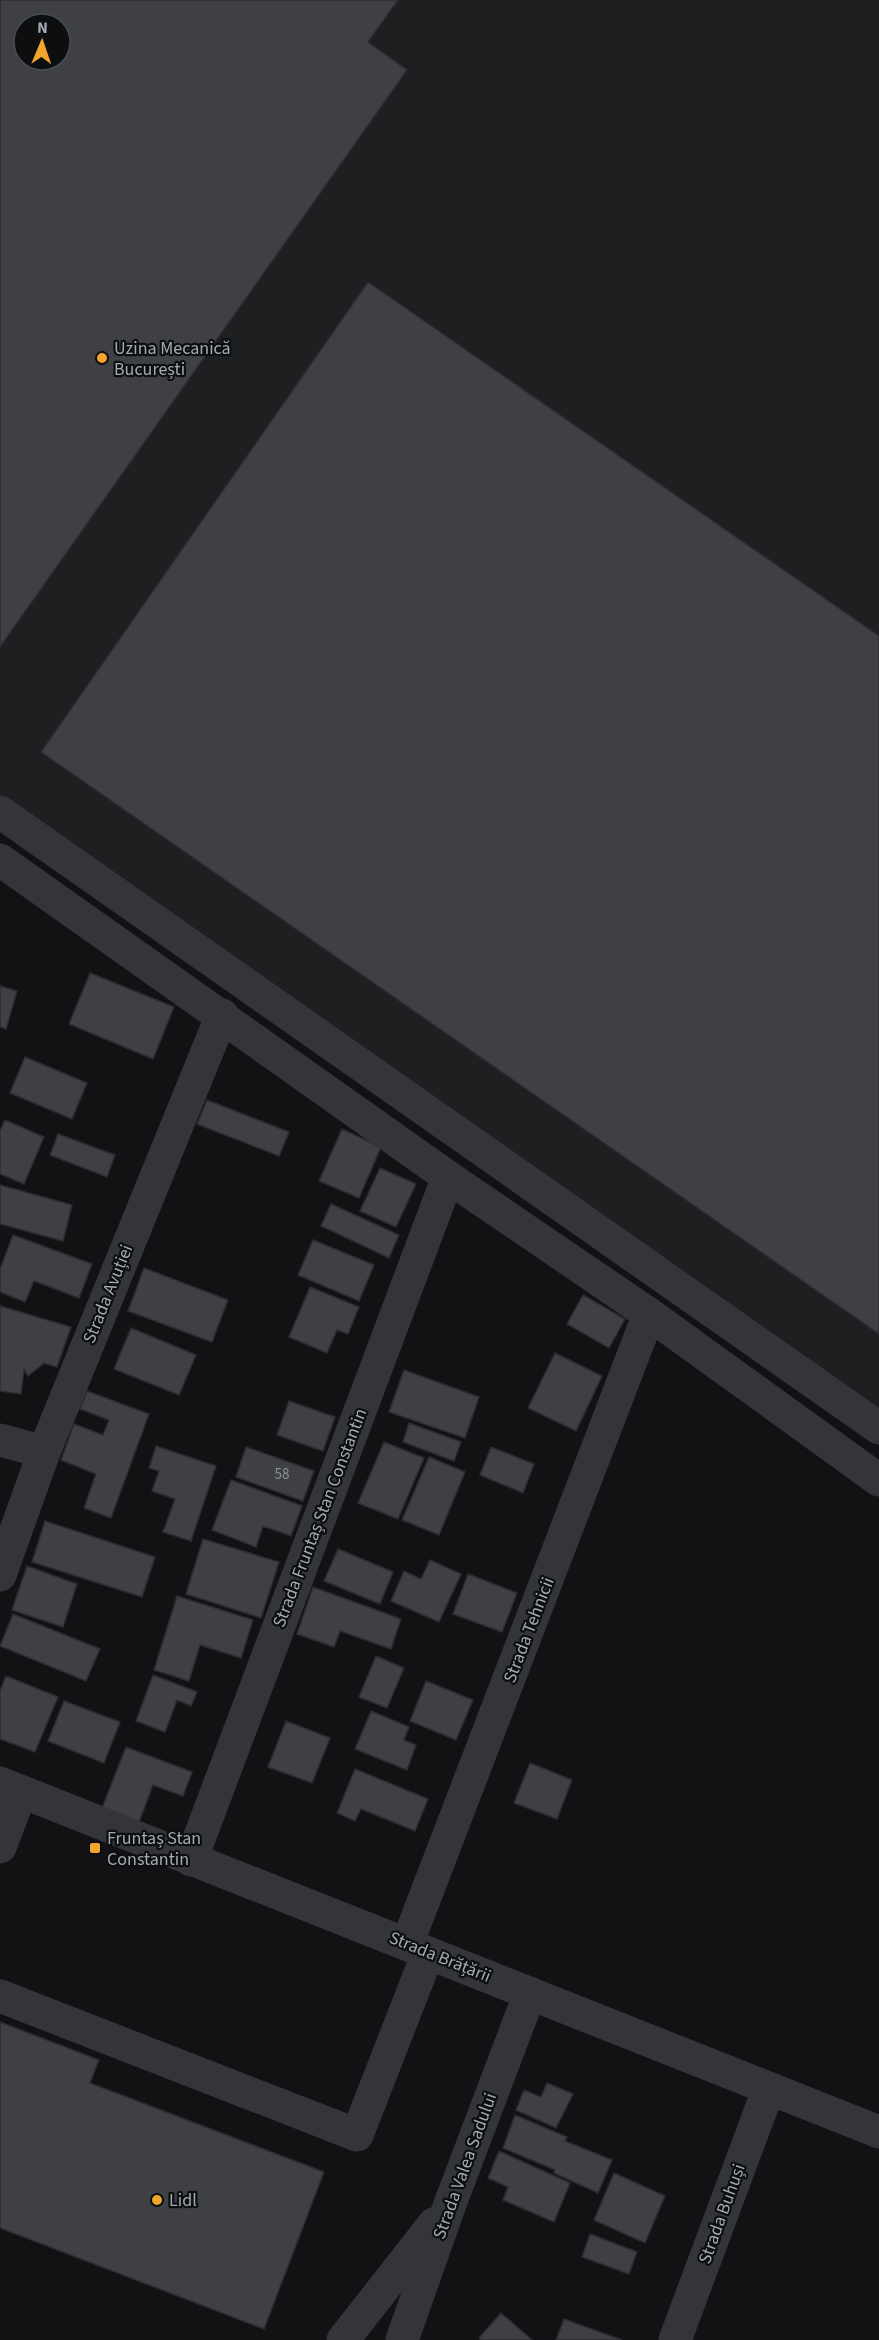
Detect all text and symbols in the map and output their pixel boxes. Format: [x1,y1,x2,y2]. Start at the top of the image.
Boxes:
north arrow [12,12,72,72]
text: N [37,17,48,39]
place label: Uzina Mecanică București [114,336,231,382]
marker: Uzina Mecanică București [95,351,109,365]
street label: Strada Avuției [77,1241,139,1347]
street label: Strada Fruntaș Stan Constantin [267,1405,373,1631]
house number: 58 [275,1464,289,1485]
street label: Strada Tehnicii [497,1574,561,1686]
place label: Fruntaș Stan Constantin [107,1826,201,1872]
marker: Fruntaș Stan Constantin [88,1841,102,1855]
street label: Strada Brățării [385,1925,495,1989]
street label: Strada Valea Sadului [427,2089,503,2243]
street label: Strada Buhuși [692,2161,752,2267]
place label: Lidl [169,2188,197,2213]
marker: Lidl [150,2193,164,2207]

